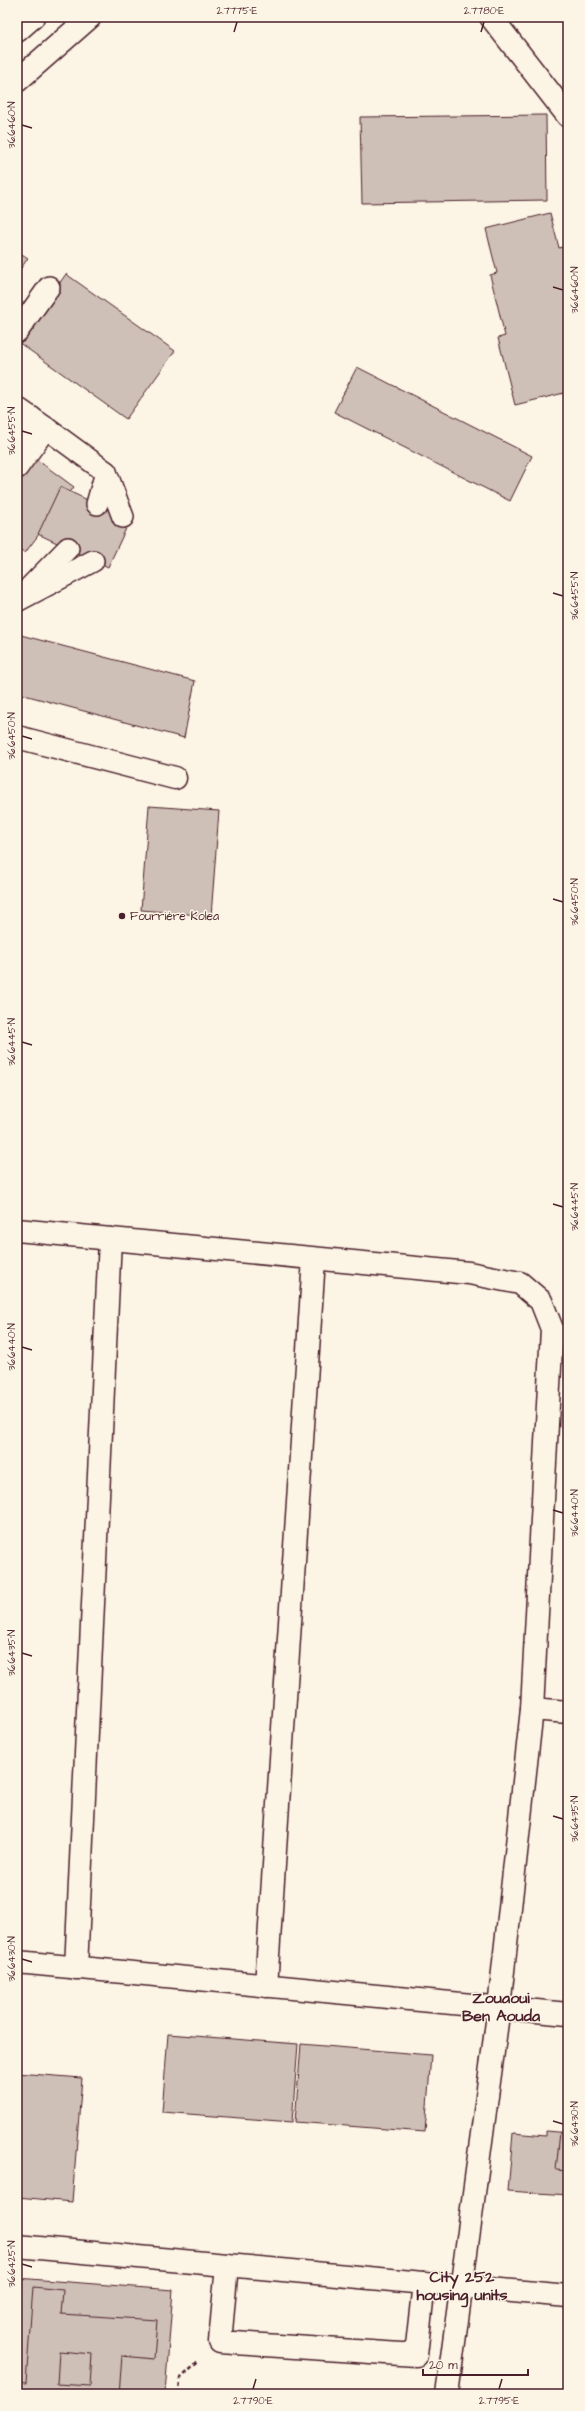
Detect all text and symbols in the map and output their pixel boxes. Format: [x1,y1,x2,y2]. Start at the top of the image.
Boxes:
text: 2.7775°E [217,4,257,18]
text: 2.7780°E [464,4,504,18]
text: 36.6460°N [5,102,19,148]
text: 36.6460°N [568,267,582,313]
text: 36.6455°N [5,407,19,455]
text: 36.6455°N [568,572,582,620]
text: 36.6450°N [5,712,19,760]
text: 36.6450°N [568,878,582,926]
place label: Fourrière Kolea [130,908,219,925]
marker: Fourrière Kolea [117,911,127,921]
text: 36.6445°N [5,1018,19,1066]
text: 36.6445°N [568,1183,582,1231]
text: 36.6440°N [5,1323,19,1371]
text: 36.6440°N [568,1489,582,1537]
text: 36.6435°N [5,1630,19,1676]
text: 36.6435°N [568,1796,582,1842]
text: 36.6430°N [5,1936,19,1982]
district label: Zouaoui Ben Aouda [462,1987,541,2027]
text: 36.6430°N [568,2101,582,2147]
text: 36.6425°N [5,2240,19,2288]
district label: City 252 housing units [416,2266,508,2308]
scale bar [423,2351,528,2377]
text: 20 m [429,2357,458,2374]
text: 2.7790°E [233,2394,273,2408]
text: 2.7795°E [479,2394,519,2408]

